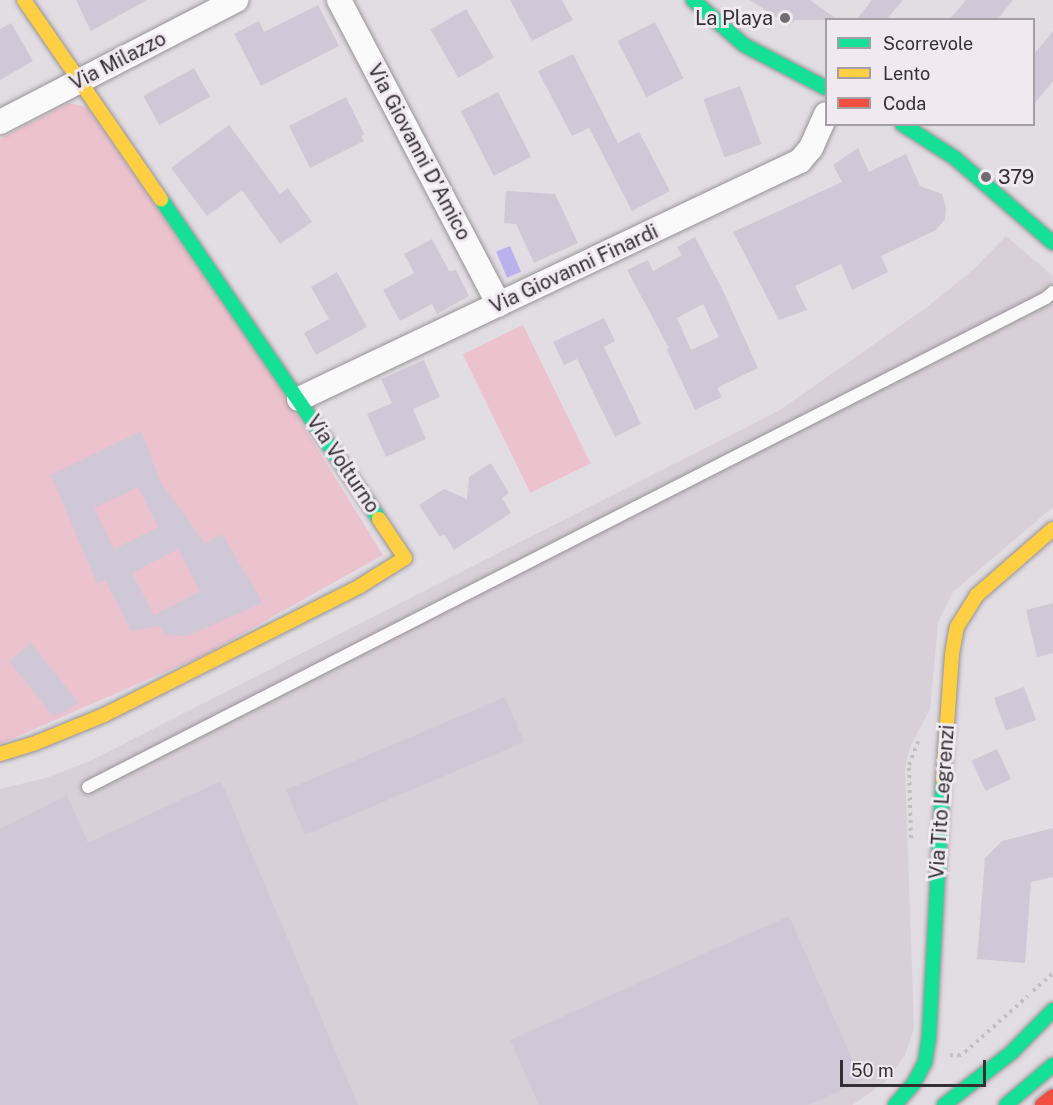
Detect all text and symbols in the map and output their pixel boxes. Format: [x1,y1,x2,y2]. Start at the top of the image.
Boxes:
place label: La Playa [695,6,773,30]
marker: La Playa [778,11,792,25]
legend [825,18,1035,126]
street label: Via Milazzo [66,27,170,95]
text: Scorrevole [883,33,973,54]
street label: Via Giovanni D'Amico [362,60,476,244]
text: Lento [883,63,930,84]
text: Coda [883,93,926,114]
place label: 379 [998,165,1034,189]
marker: 379 [979,170,993,184]
street label: Via Giovanni Finardi [486,219,662,319]
street label: Via Volturno [301,410,385,518]
street label: Via Tito Legrenzi [925,724,959,880]
scale bar [843,1048,988,1086]
text: 50 m [851,1060,894,1081]

